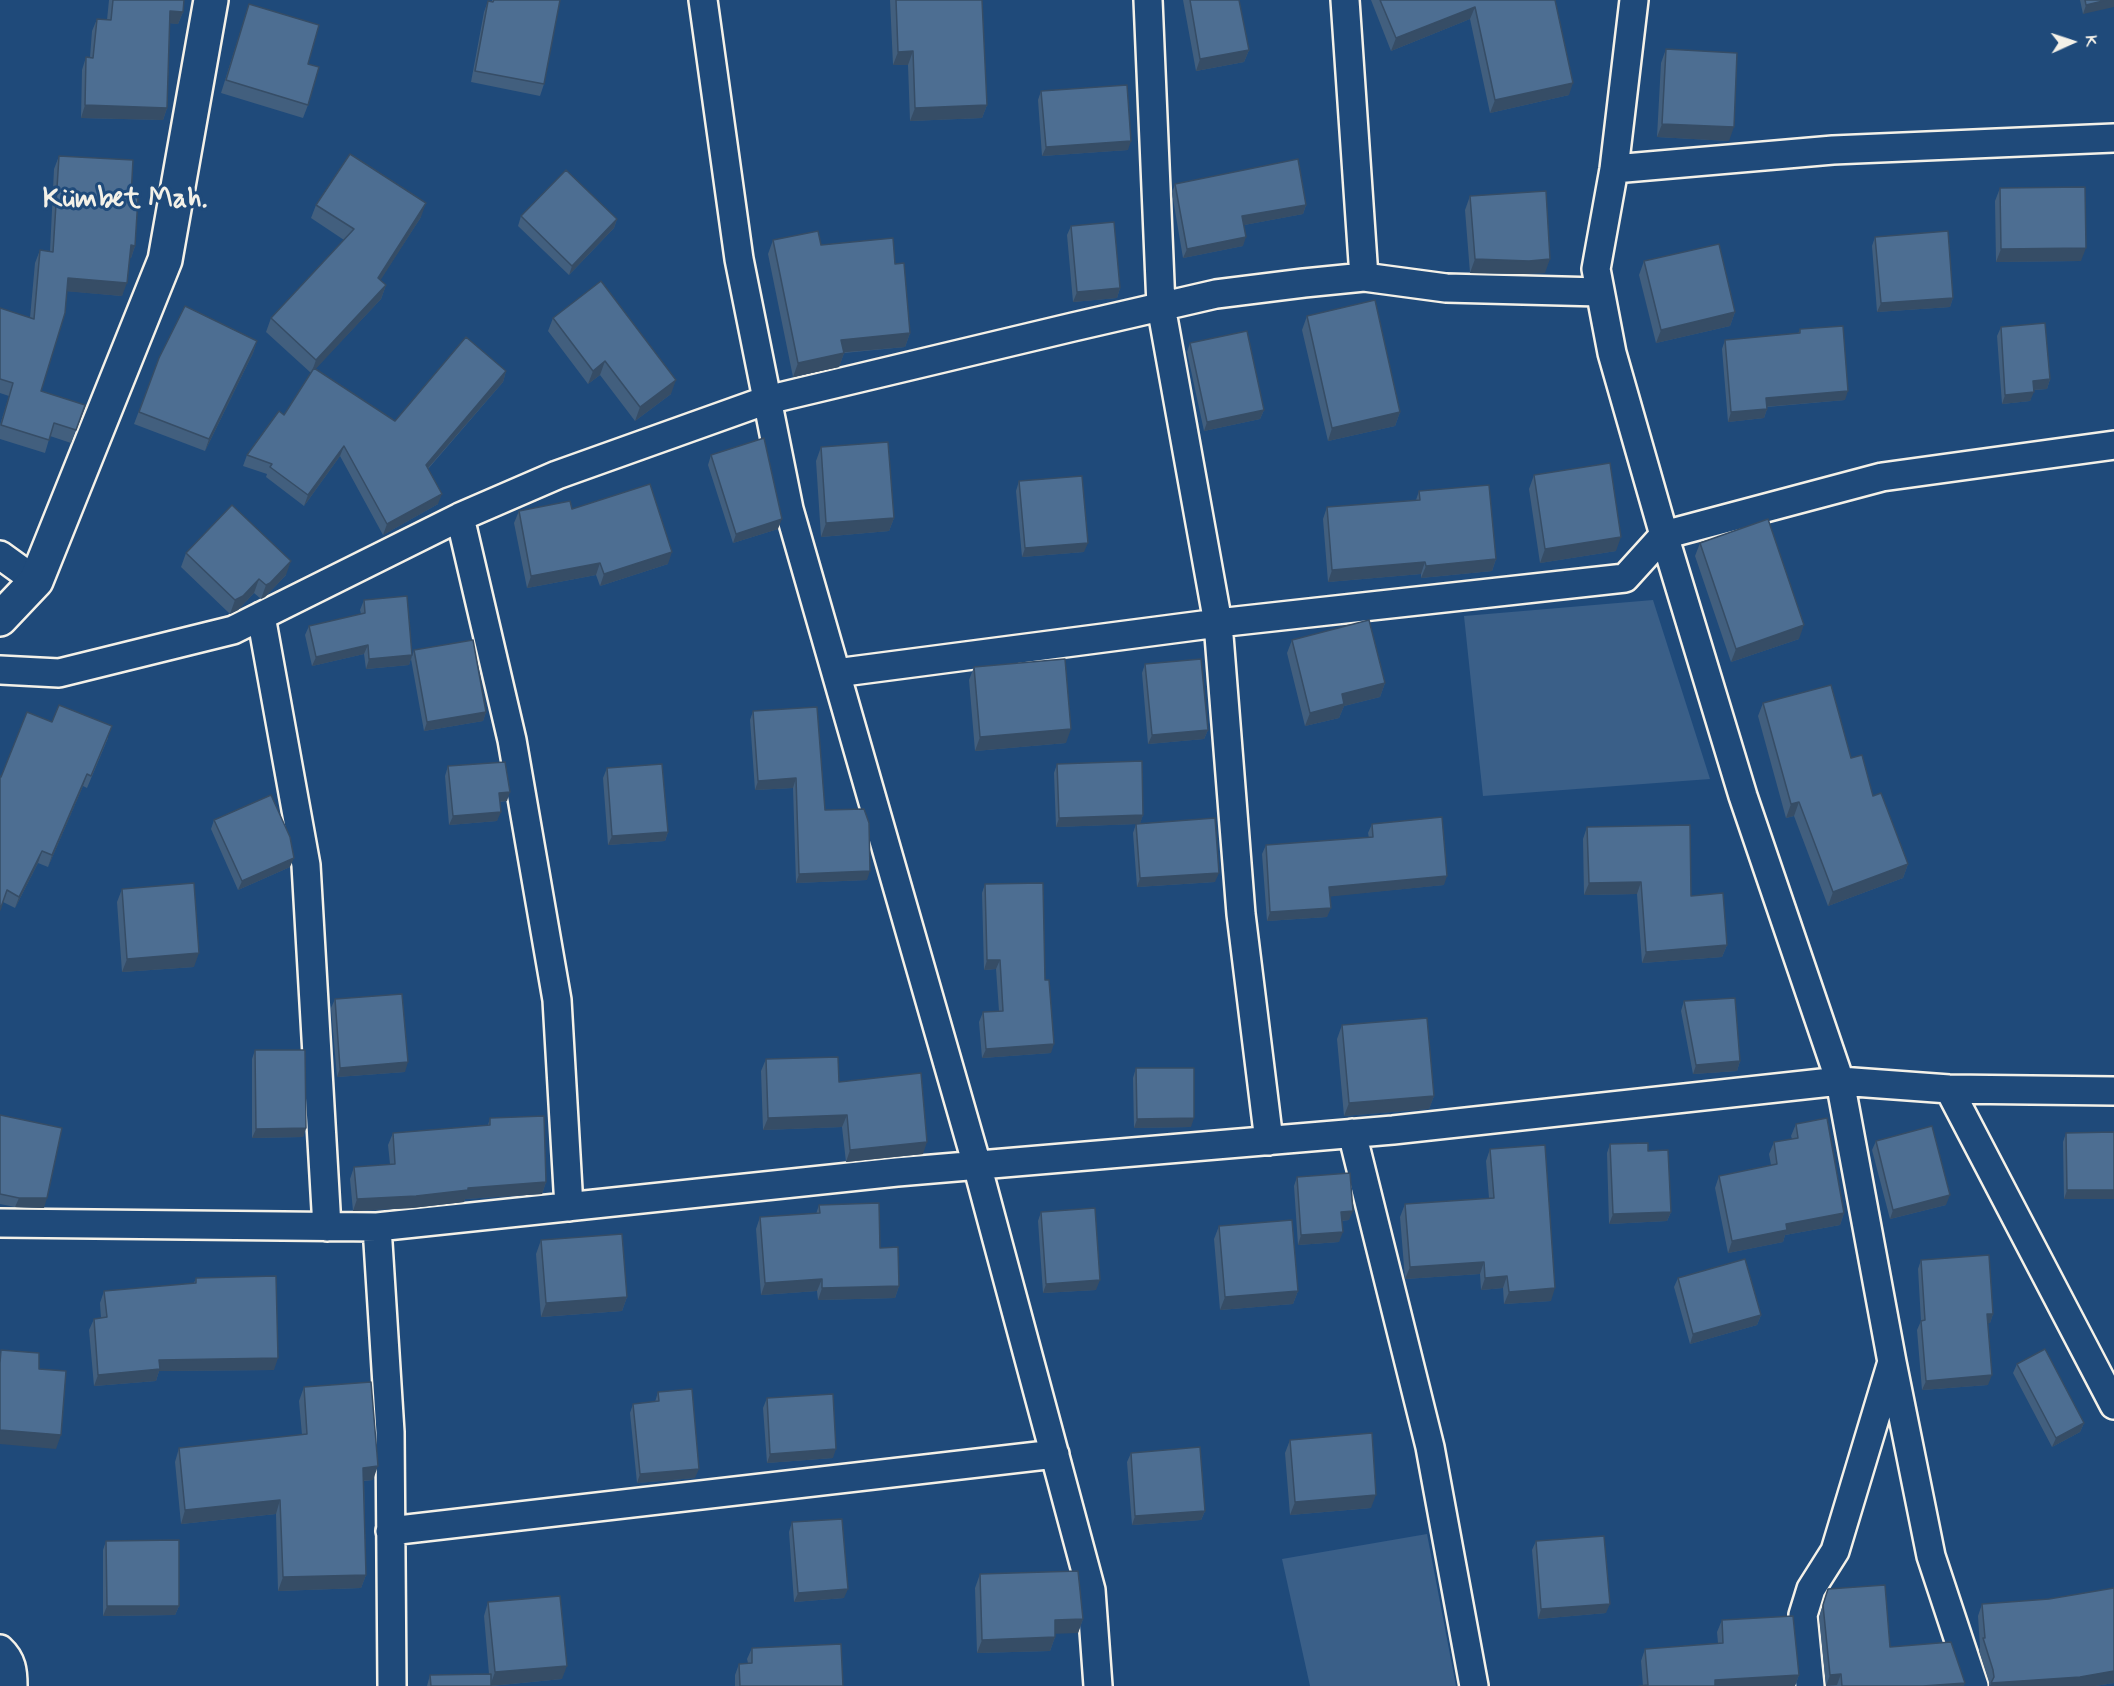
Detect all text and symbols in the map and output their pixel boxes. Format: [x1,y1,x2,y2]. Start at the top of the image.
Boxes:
north arrow [2042,12,2102,72]
text: K [2080,35,2101,47]
district label: Kümbet Mah. [42,184,208,218]

